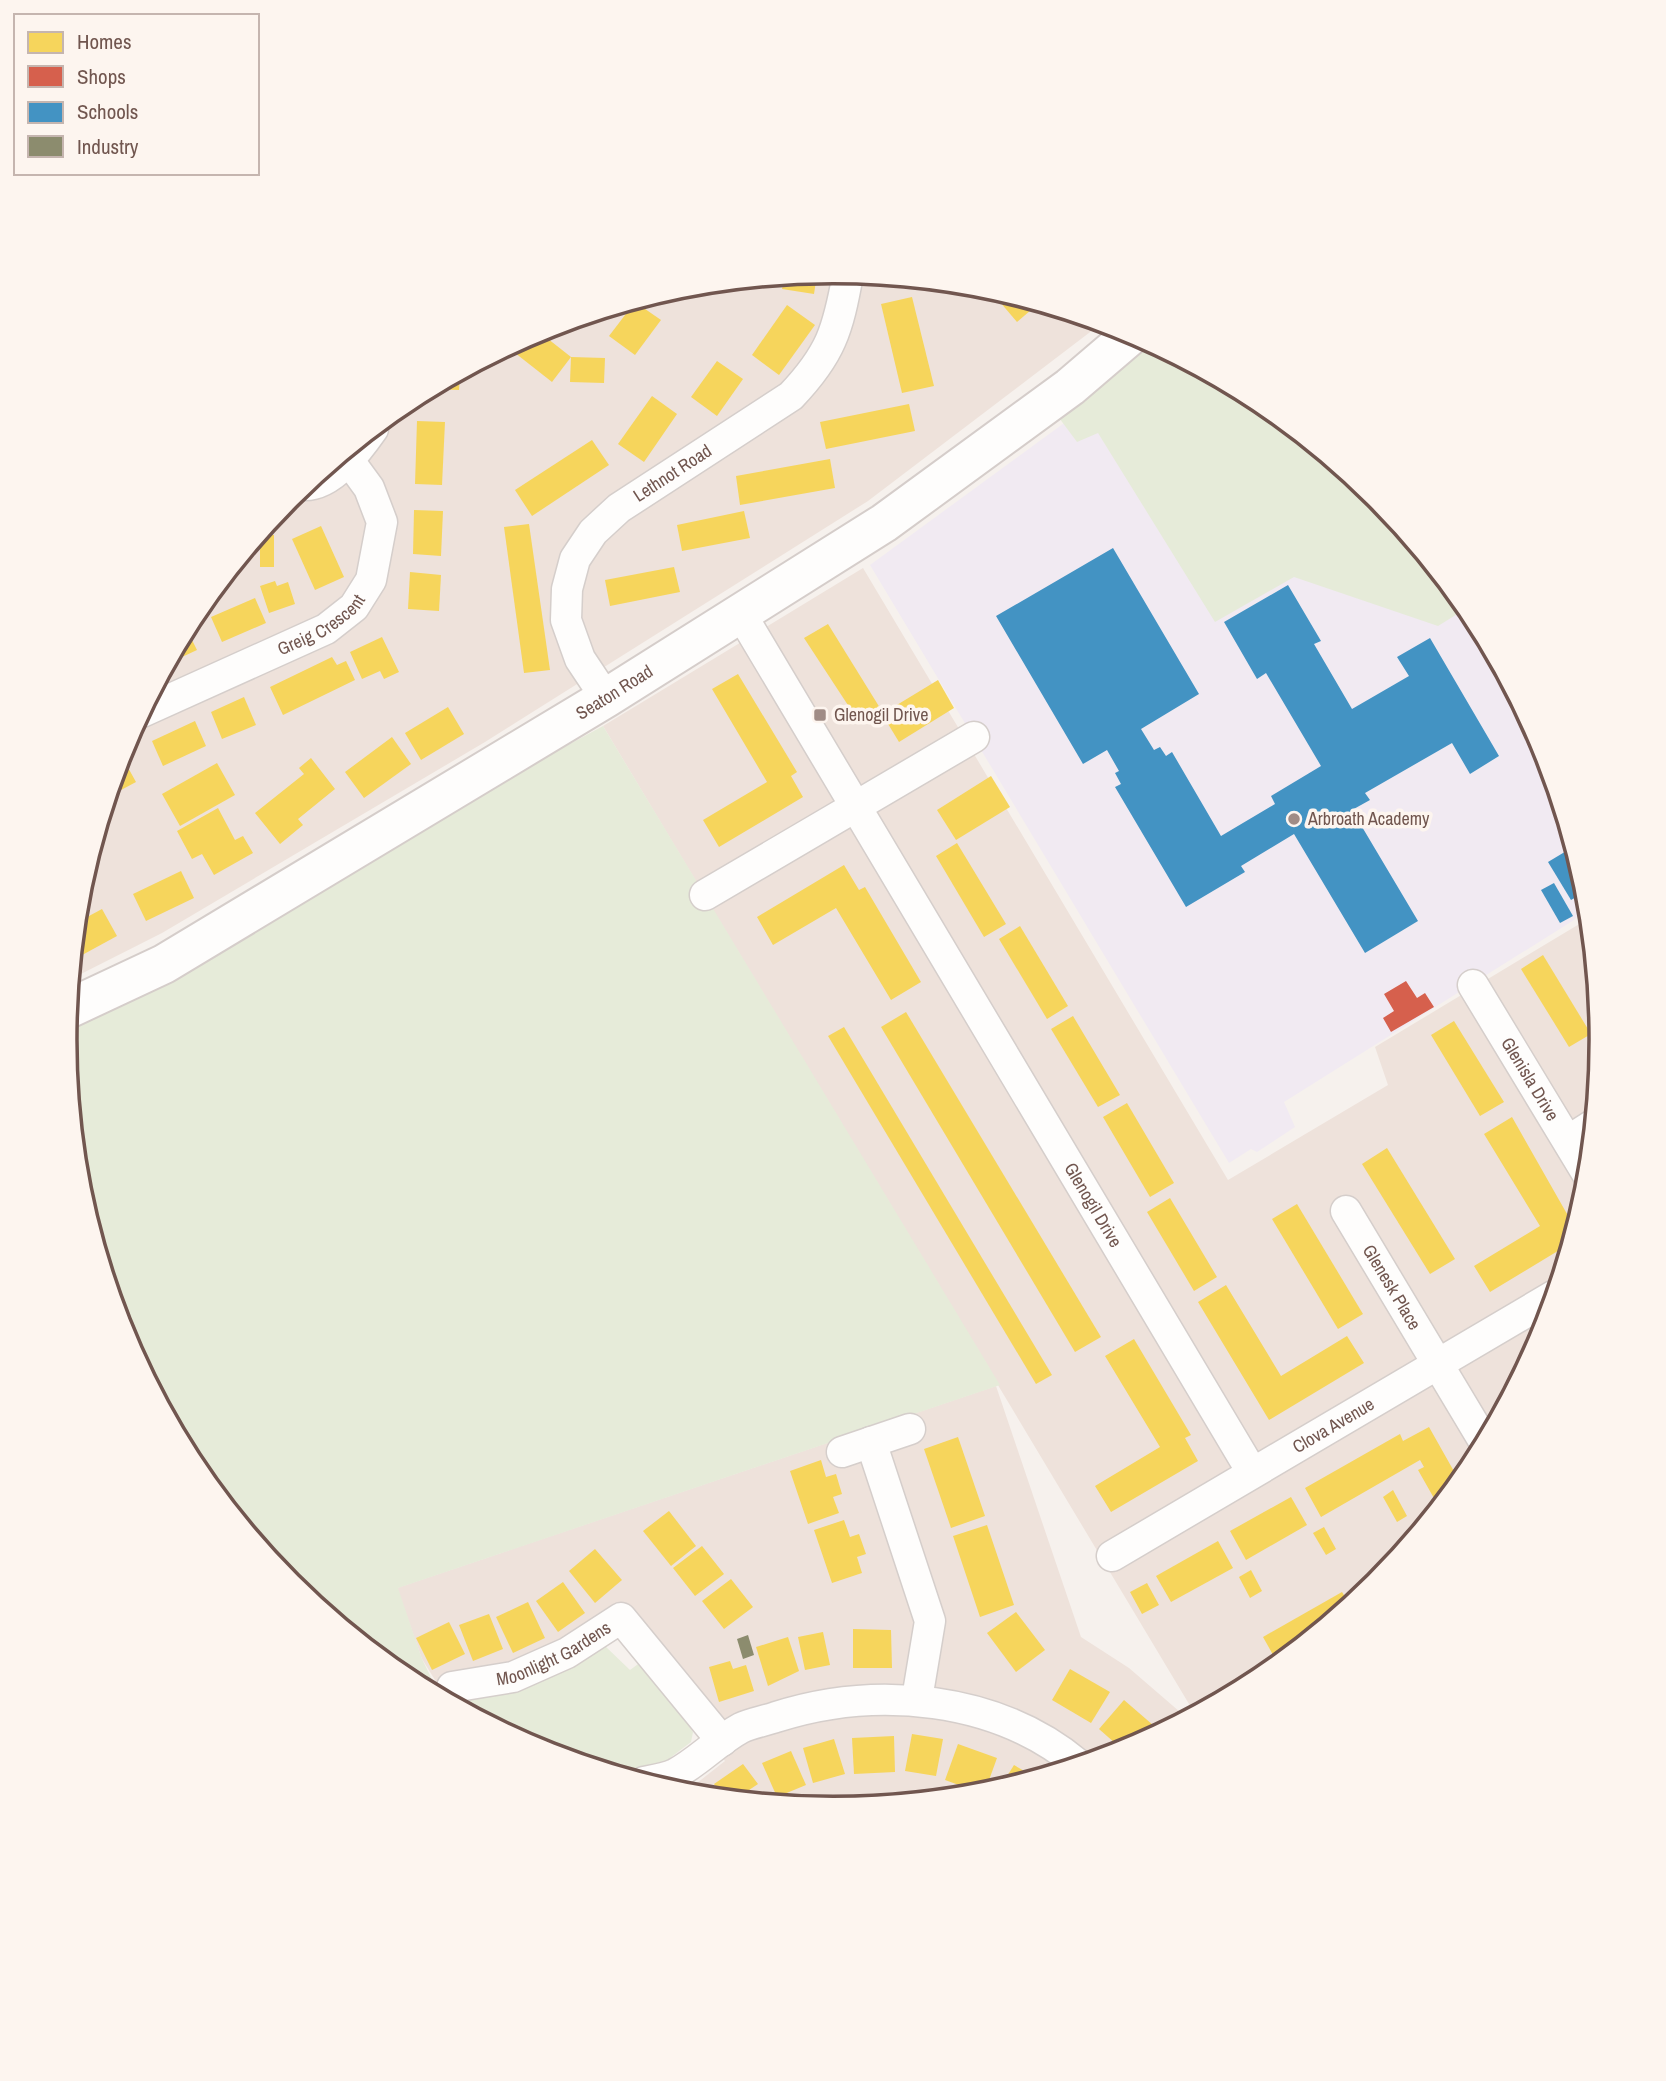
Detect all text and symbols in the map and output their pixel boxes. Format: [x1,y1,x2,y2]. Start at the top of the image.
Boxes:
legend [14,14,259,175]
text: Homes [77,27,132,56]
text: Shops [77,62,126,91]
text: Schools [77,97,138,126]
text: Industry [77,132,139,161]
street label: Lethnot Road [628,438,716,507]
street label: Greig Crescent [273,589,371,661]
street label: Seaton Road [571,659,657,725]
place label: Glenogil Drive [834,702,928,727]
marker: Glenogil Drive [812,707,828,723]
place label: Arbroath Academy [1307,806,1430,831]
marker: Arbroath Academy [1286,811,1302,827]
street label: Glenisla Drive [1495,1032,1565,1125]
street label: Glenogil Drive [1059,1158,1128,1252]
street label: Glenesk Place [1357,1240,1427,1334]
street label: Clova Avenue [1288,1391,1379,1459]
street label: Moonlight Gardens [494,1615,615,1692]

